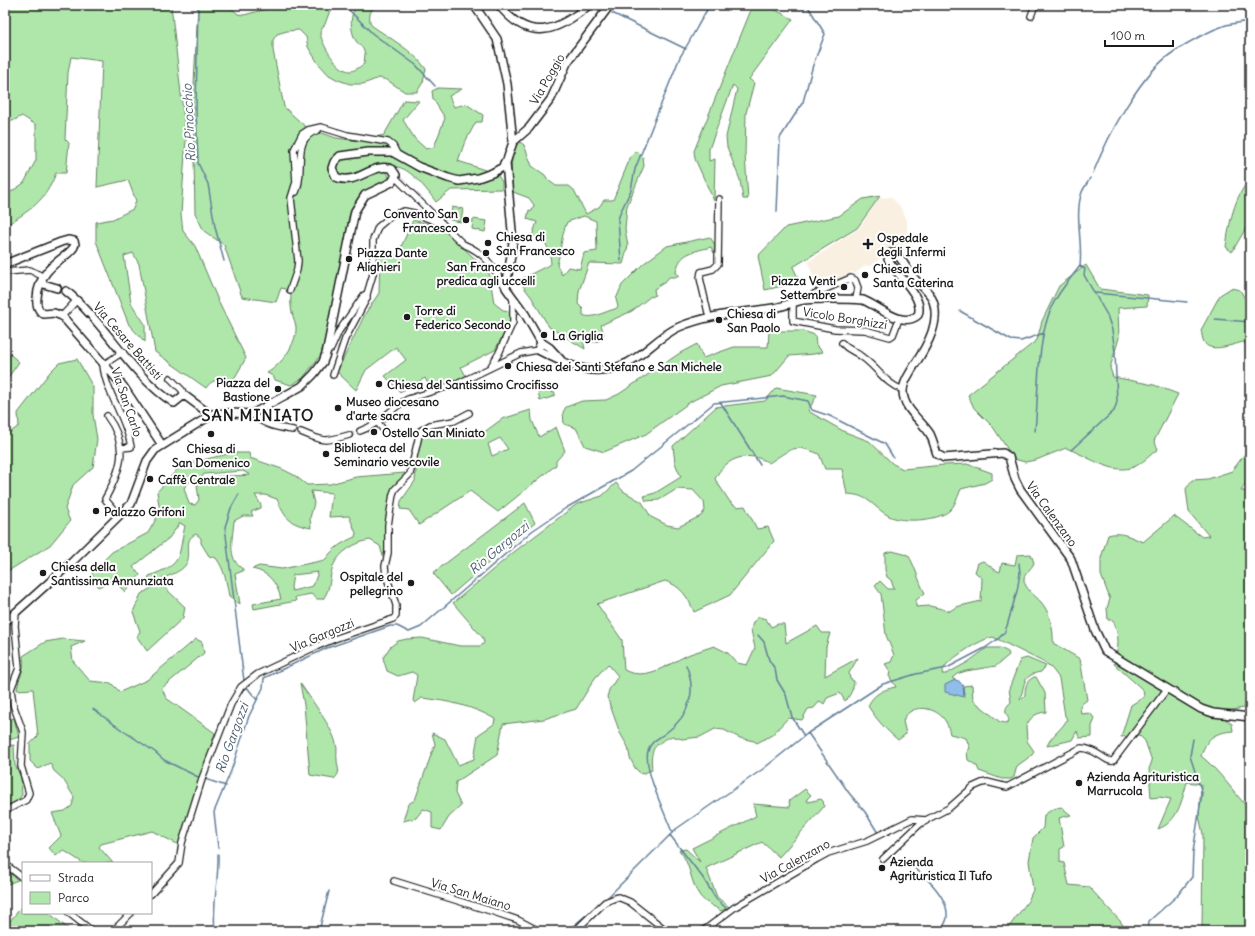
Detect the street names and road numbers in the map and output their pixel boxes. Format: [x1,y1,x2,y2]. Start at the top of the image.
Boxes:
street label: Via Poggio [526,51,568,107]
street label: Via Cesare Battisti [90,299,166,383]
street label: Vicolo Borghizzi [802,304,888,332]
street label: Via San Carlo [108,365,146,439]
street label: Via Calenzano [1023,479,1081,550]
street label: Via Gargozzi [288,615,356,655]
street label: Via Calenzano [758,836,832,886]
street label: Via San Maiano [429,875,513,913]

